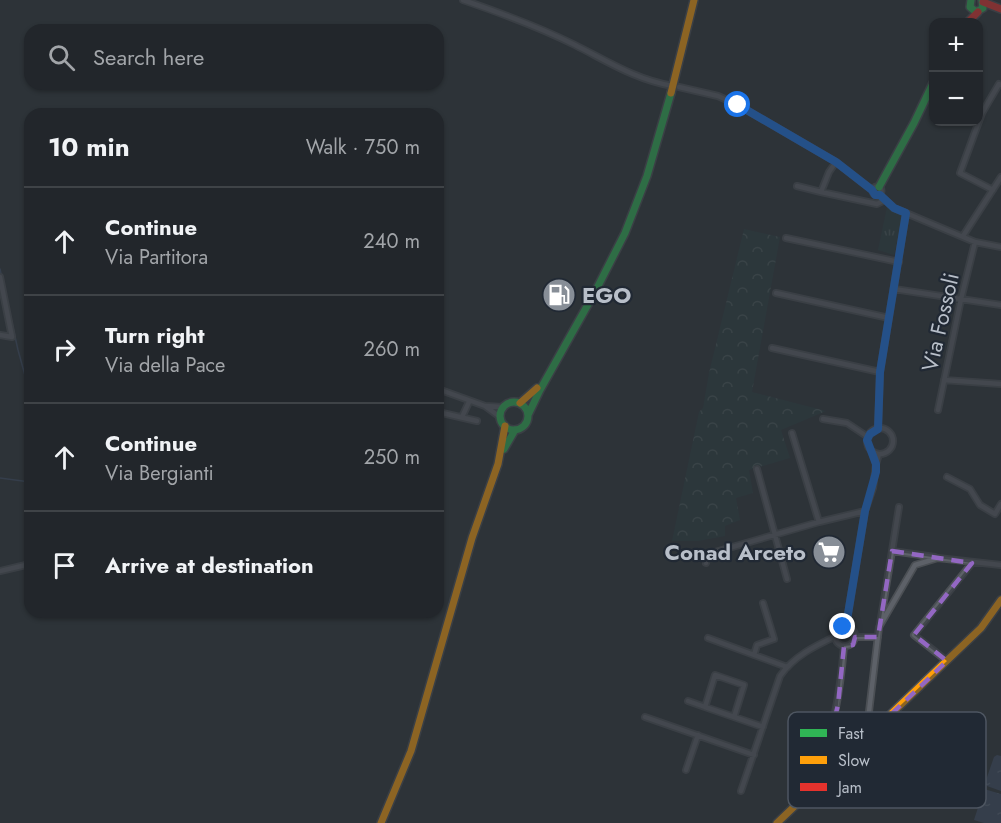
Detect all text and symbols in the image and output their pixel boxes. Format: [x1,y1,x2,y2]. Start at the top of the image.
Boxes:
map controls [929,18,983,126]
button: + [929,18,983,72]
search box [24,24,444,90]
icon: search [45,41,78,74]
text: Search here [93,41,204,73]
button: − [929,72,983,126]
route start [724,91,750,117]
text: 10 min [48,128,130,166]
text: Walk · 750 m [306,133,420,162]
text: Continue [105,211,197,243]
icon: ahead [48,225,81,258]
text: 240 m [363,227,420,256]
text: Via Partitora [105,243,208,272]
street label: Via Fossoli [913,270,967,374]
fuel station icon: EGO [541,277,577,313]
place label: EGO [582,279,631,311]
text: Turn right [105,319,205,351]
icon: right [48,333,81,366]
text: 260 m [364,335,420,364]
text: Via della Pace [105,351,225,380]
text: Continue [105,427,197,459]
icon: ahead [48,441,81,474]
text: 250 m [364,443,420,472]
text: Via Bergianti [105,459,214,488]
supermarket icon: Conad Arceto [811,534,847,570]
place label: Conad Arceto [665,536,806,568]
icon: arrive [48,549,81,582]
text: Arrive at destination [105,549,314,581]
route end [829,613,855,639]
legend [788,712,986,808]
text: Fast [838,722,864,745]
text: Slow [838,749,870,772]
text: Jam [836,776,862,799]

